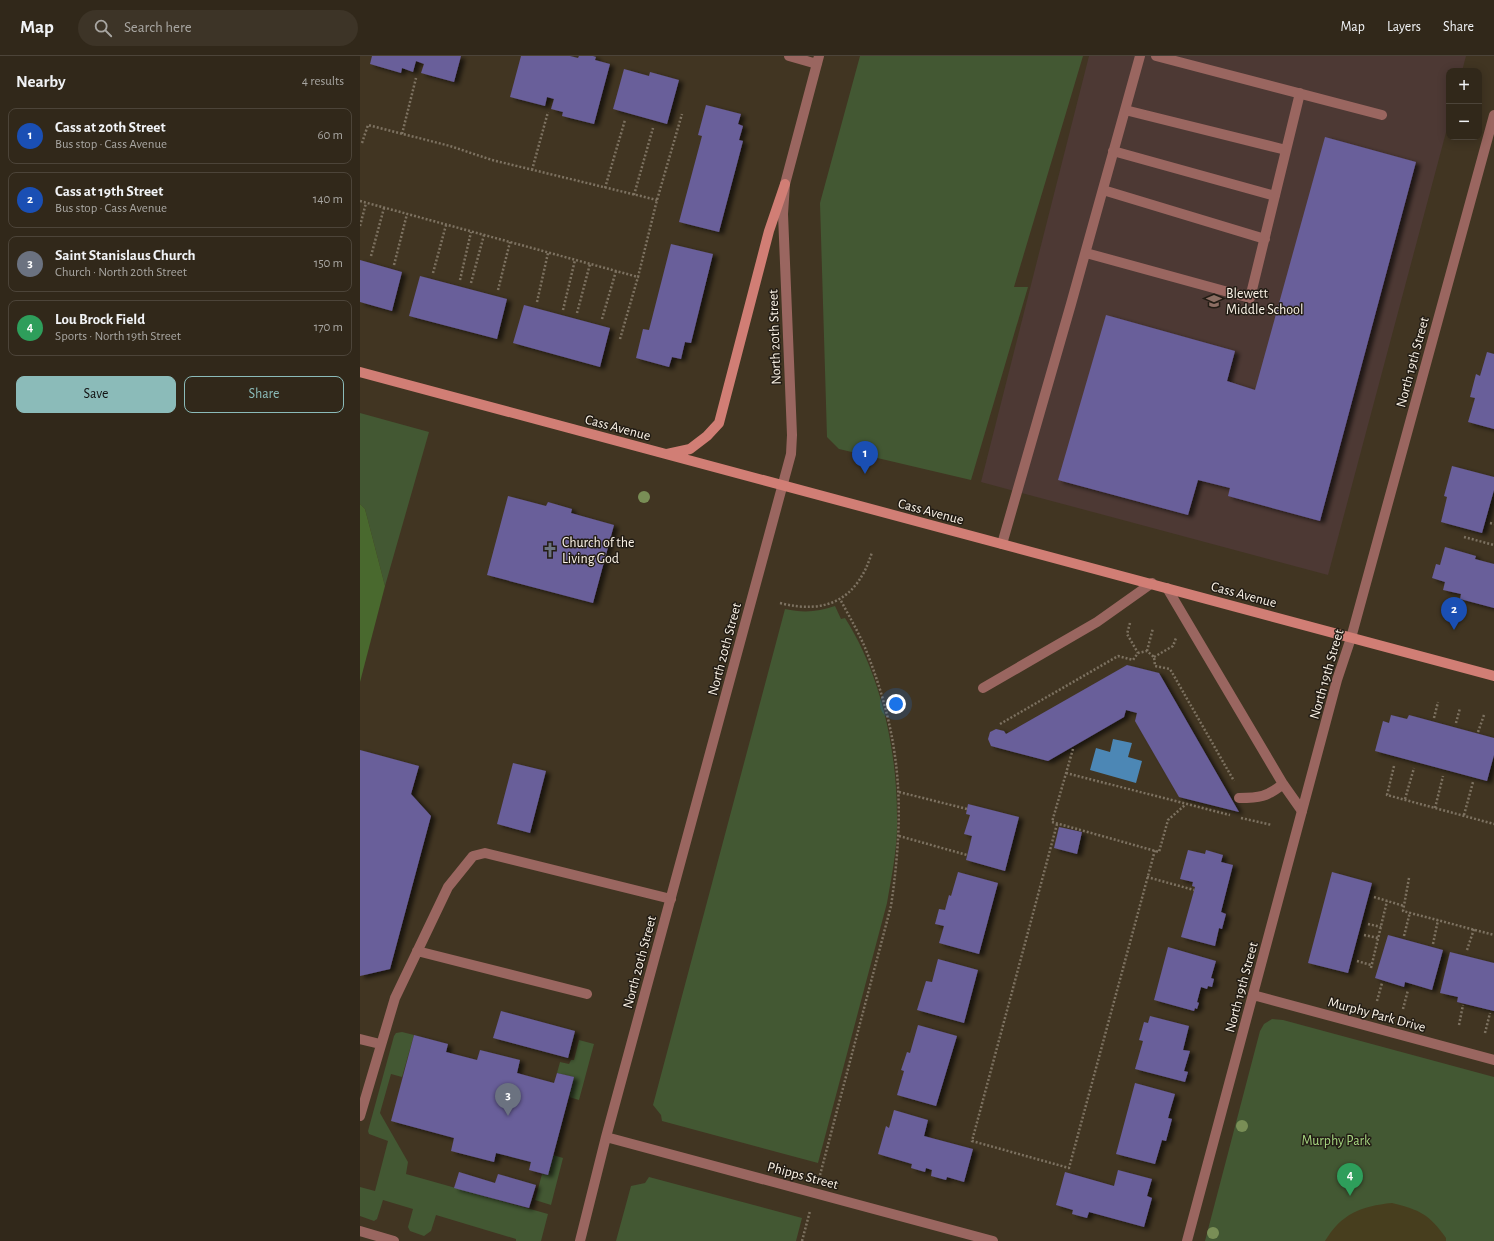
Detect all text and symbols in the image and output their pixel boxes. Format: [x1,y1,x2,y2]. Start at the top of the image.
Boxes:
search box [78,10,358,46]
icon: search [92,17,114,39]
text: Map [20,18,54,37]
text: Search here [124,20,192,35]
text: Map [1340,20,1365,34]
text: Layers [1387,20,1421,34]
text: Share [1443,20,1474,34]
map controls [1446,68,1482,140]
button: + [1446,68,1482,104]
text: Nearby [16,73,66,90]
text: 4 results [302,75,344,88]
button: − [1446,104,1482,140]
text: Cass at 20th Street [55,120,166,135]
text: 1 [28,129,32,142]
text: 60 m [317,129,343,142]
text: Bus stop · Cass Avenue [55,138,167,151]
text: Cass at 19th Street [55,184,163,199]
text: 2 [27,193,33,206]
text: 140 m [313,193,343,206]
text: Bus stop · Cass Avenue [55,202,167,215]
text: Saint Stanislaus Church [55,248,195,263]
text: 3 [27,257,33,270]
text: 150 m [314,257,343,270]
text: Church · North 20th Street [55,266,187,279]
place label: Blewett Middle School [1226,287,1303,317]
street label: North 20th Street [766,289,784,385]
school or university icon: Blewett Middle School [1205,292,1223,310]
text: Lou Brock Field [55,312,145,327]
street label: North 19th Street [1394,315,1432,409]
text: 4 [27,321,33,334]
text: 170 m [314,321,343,334]
text: Sports · North 19th Street [55,330,181,343]
button: Save [16,376,176,413]
button: Share [184,376,344,413]
street label: Cass Avenue [583,413,652,443]
pin: 1 [852,441,878,474]
street label: Cass Avenue [896,497,965,527]
place label: Church of the Living God [562,536,634,566]
church icon: Church of the Living God [541,541,559,559]
street label: Cass Avenue [1209,580,1278,610]
pin: 2 [1441,597,1467,630]
street label: North 20th Street [706,601,744,697]
street label: North 19th Street [1307,627,1347,721]
your location [886,694,906,714]
street label: North 20th Street [621,914,659,1010]
street label: North 19th Street [1223,940,1261,1034]
street label: Murphy Park Drive [1326,995,1427,1035]
pin: 3 [495,1083,521,1116]
park label: Murphy Park [1302,1134,1371,1148]
street label: Phipps Street [766,1160,840,1192]
pin: 4 [1337,1163,1363,1196]

